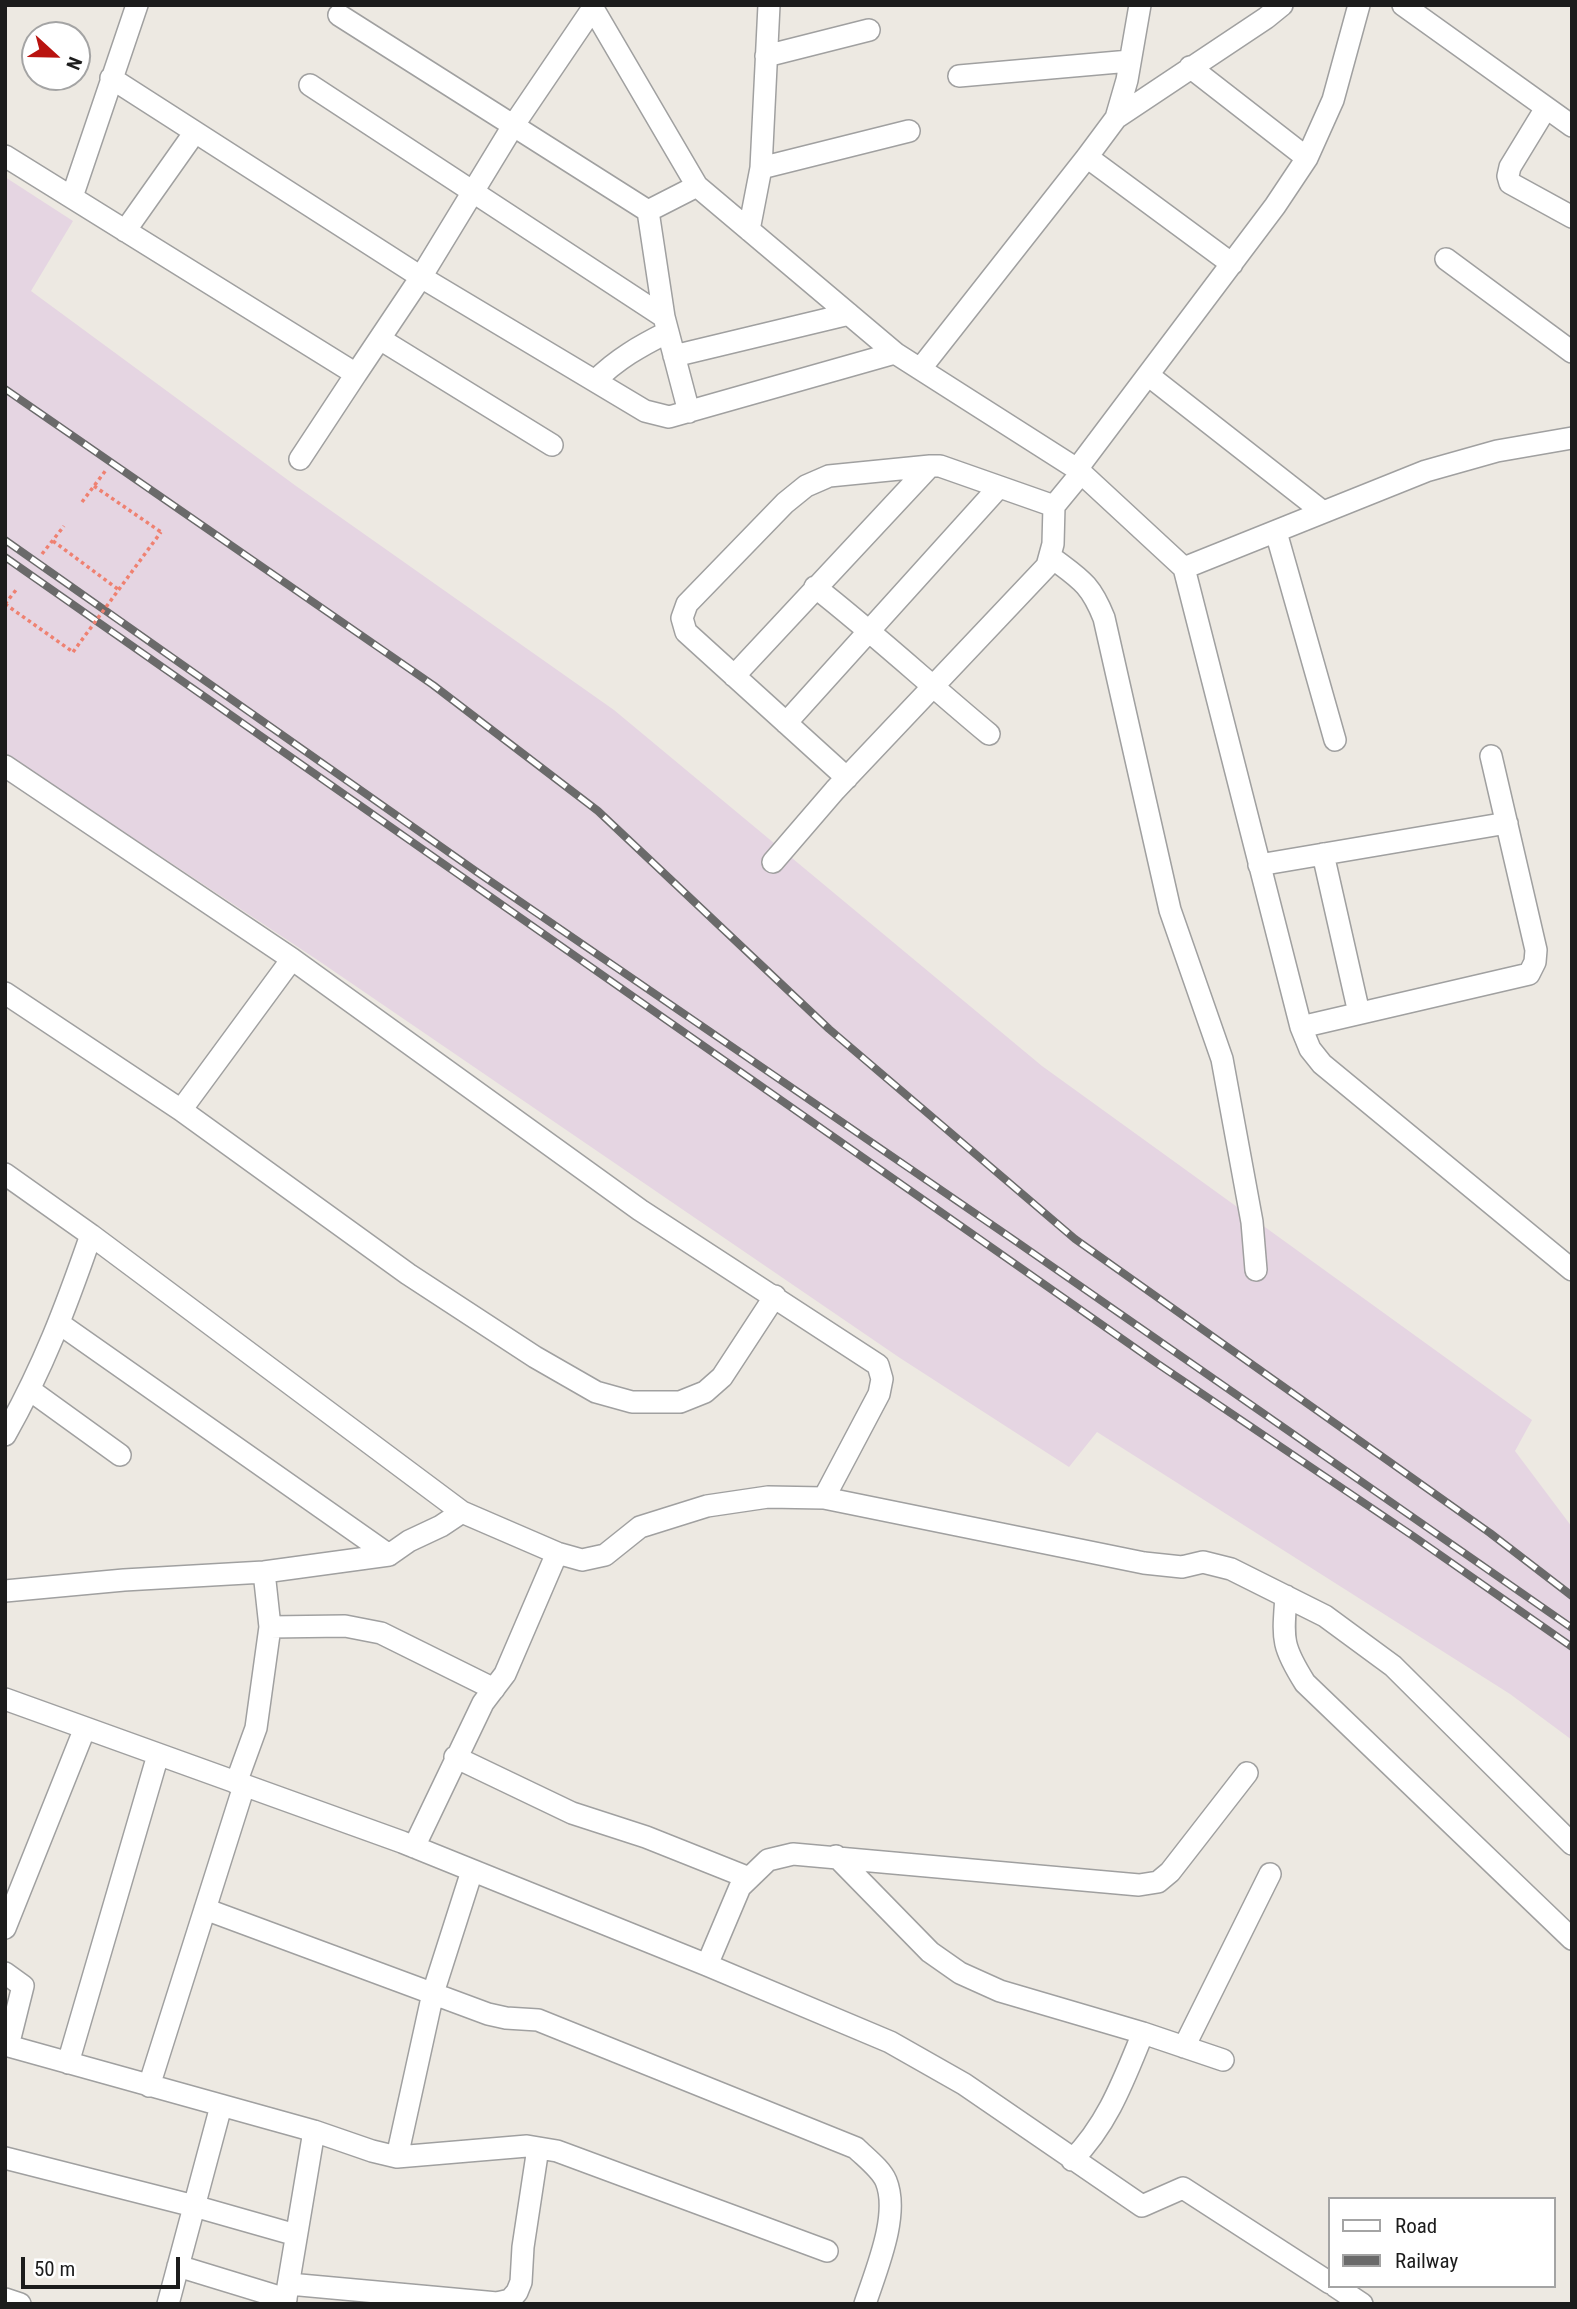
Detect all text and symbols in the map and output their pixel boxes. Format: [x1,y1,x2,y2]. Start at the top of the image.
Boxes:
north arrow [21,21,91,91]
text: N [61,54,87,73]
legend [1328,2197,1556,2288]
text: Road [1395,2214,1437,2238]
scale bar [24,2242,184,2286]
text: Railway [1395,2249,1458,2273]
text: 50 m [34,2257,75,2281]

